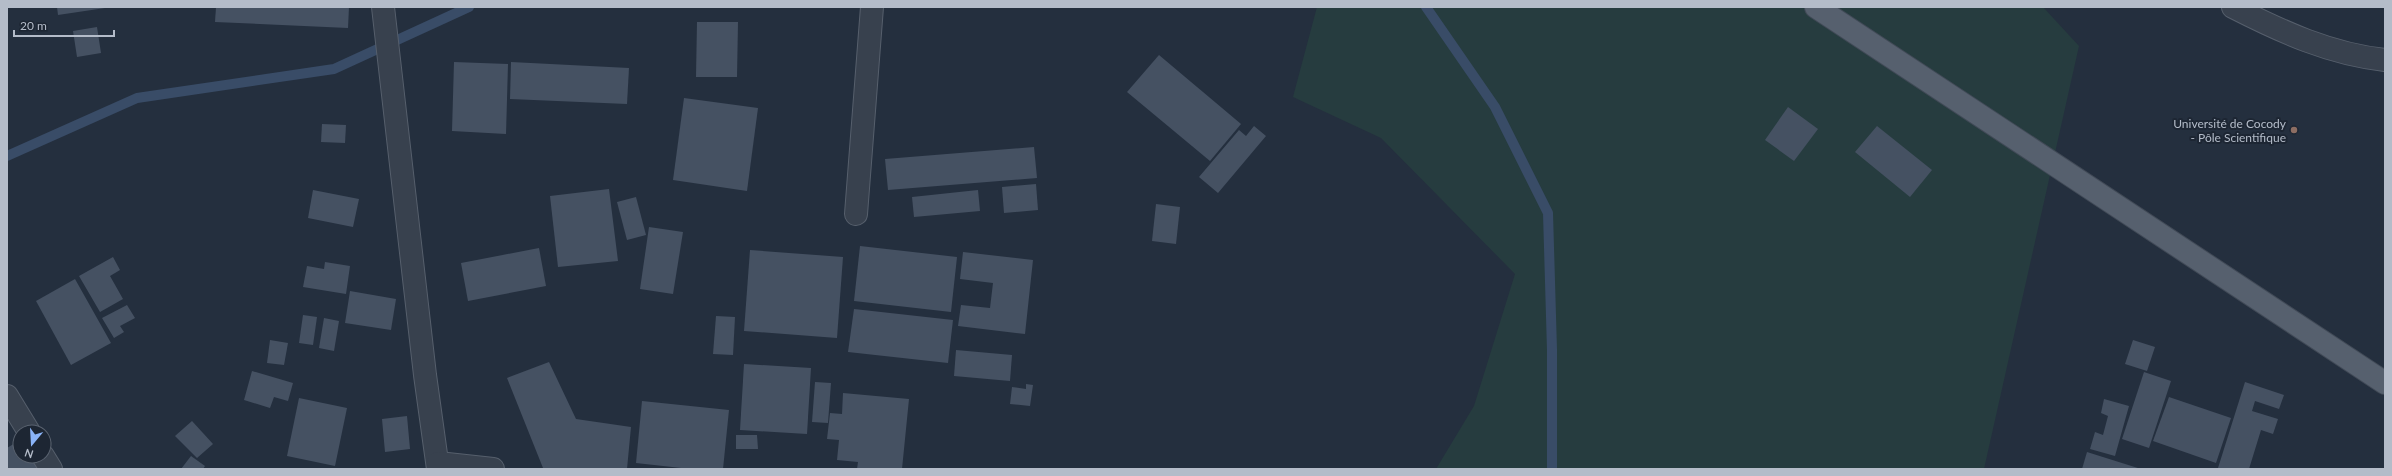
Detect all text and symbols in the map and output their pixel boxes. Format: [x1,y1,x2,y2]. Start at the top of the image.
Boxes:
scale bar [14,12,114,38]
text: 20 m [20,18,47,33]
place label: Université de Cocody - Pôle Scientifique [2173,116,2287,145]
marker: Université de Cocody - Pôle Scientifique [2289,125,2299,135]
north arrow [12,424,52,464]
text: N [23,446,35,461]

